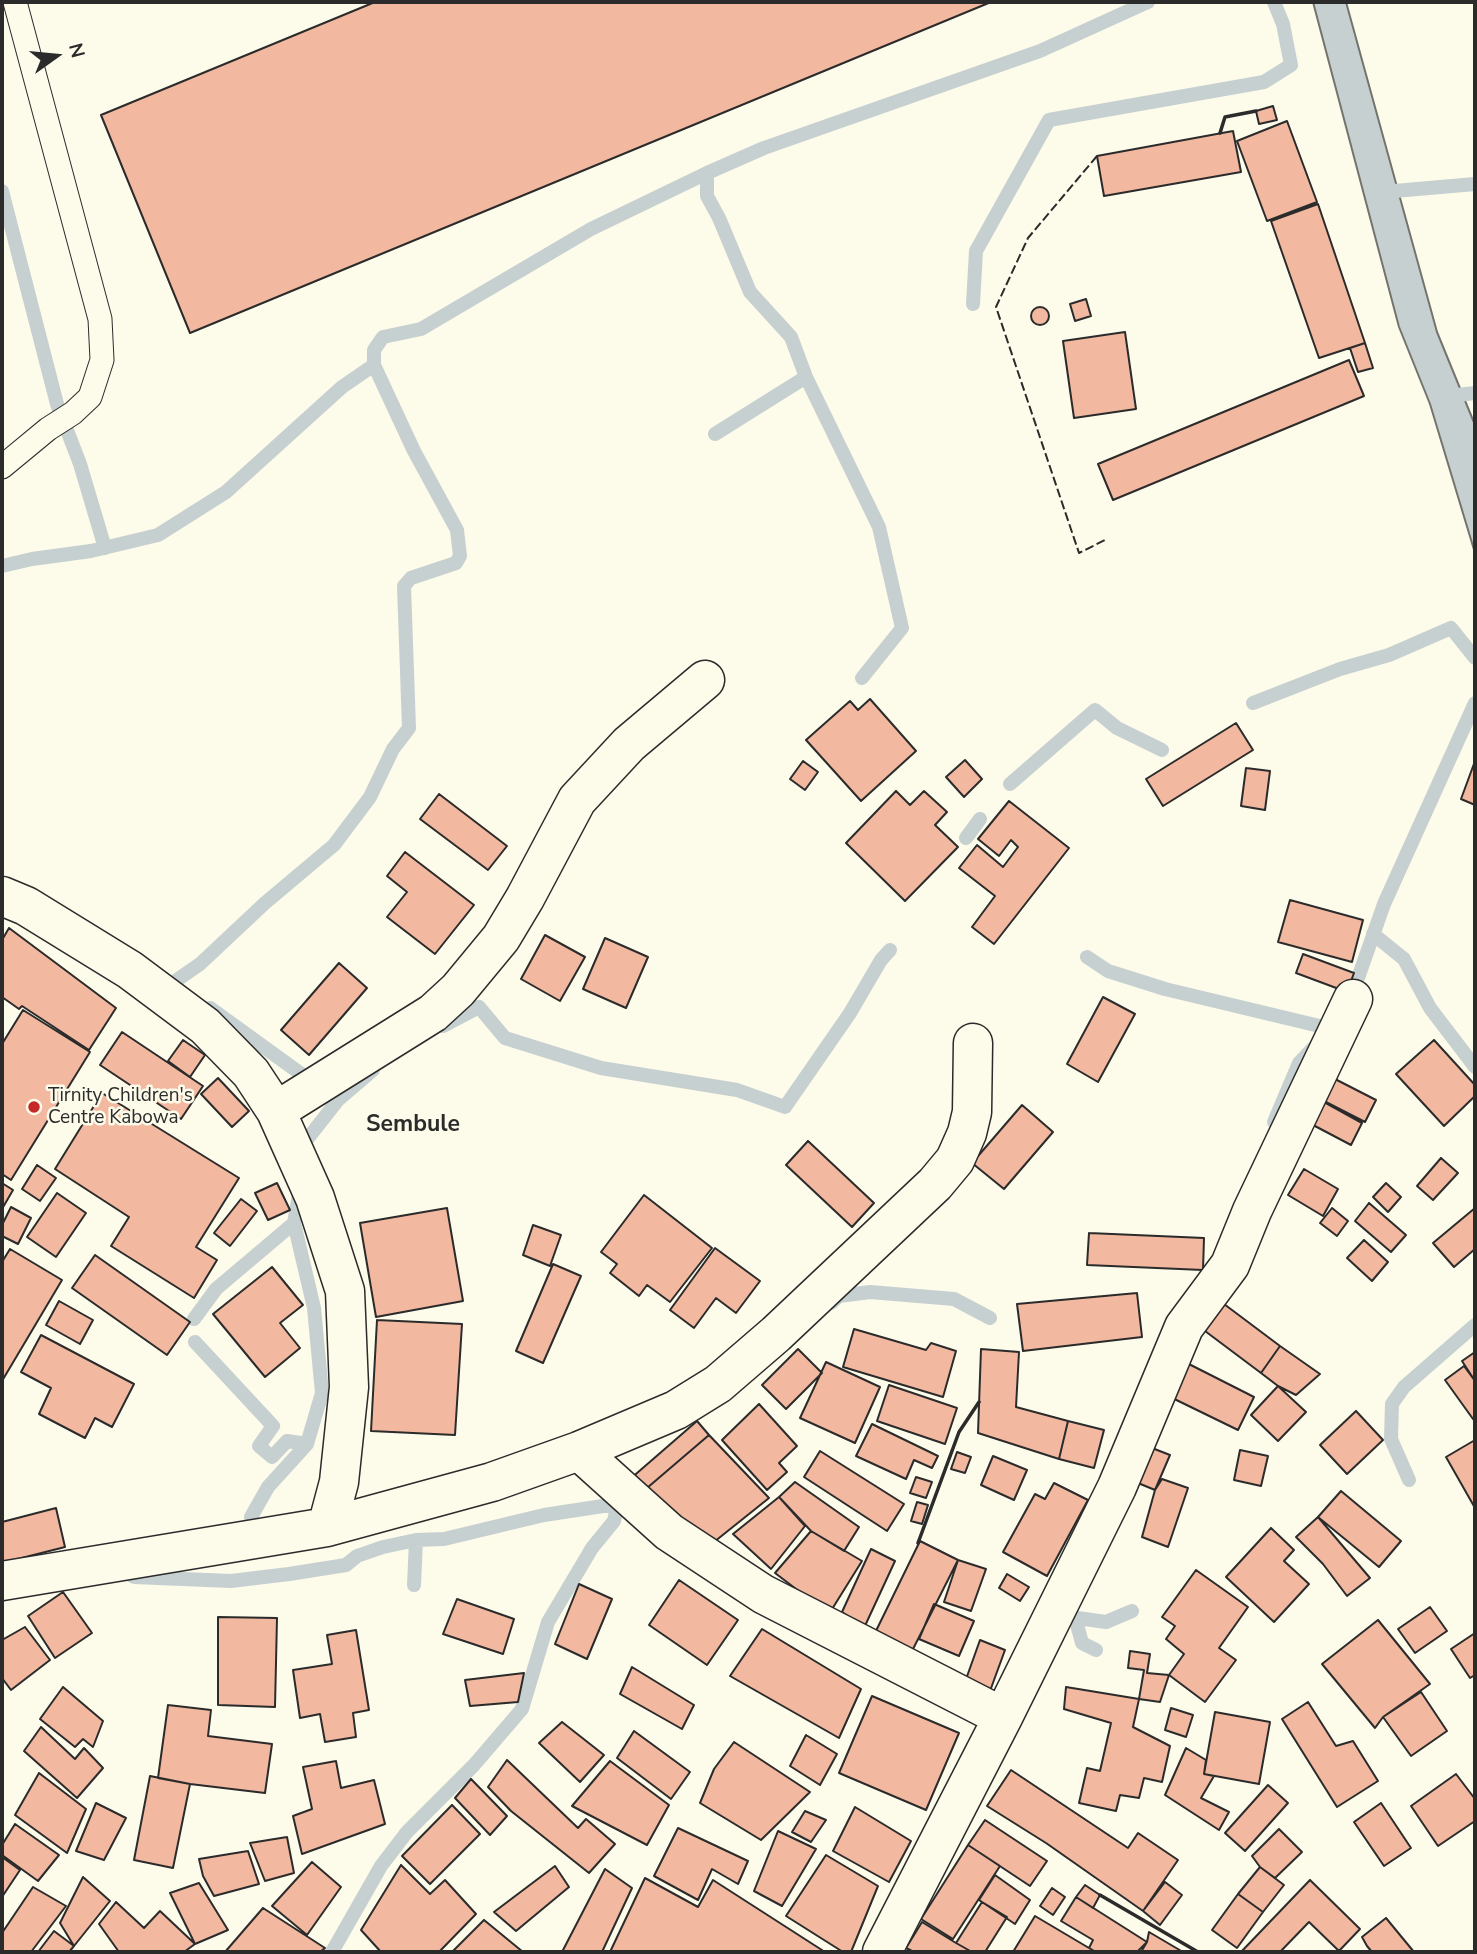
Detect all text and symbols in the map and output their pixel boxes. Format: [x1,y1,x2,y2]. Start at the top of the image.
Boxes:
north arrow [21,21,91,91]
text: N [62,40,91,61]
place label: Tirnity Children's Centre Kabowa [48,1085,193,1129]
marker: Tirnity Children's Centre Kabowa [26,1099,42,1115]
district label: Sembule [366,1111,460,1139]

